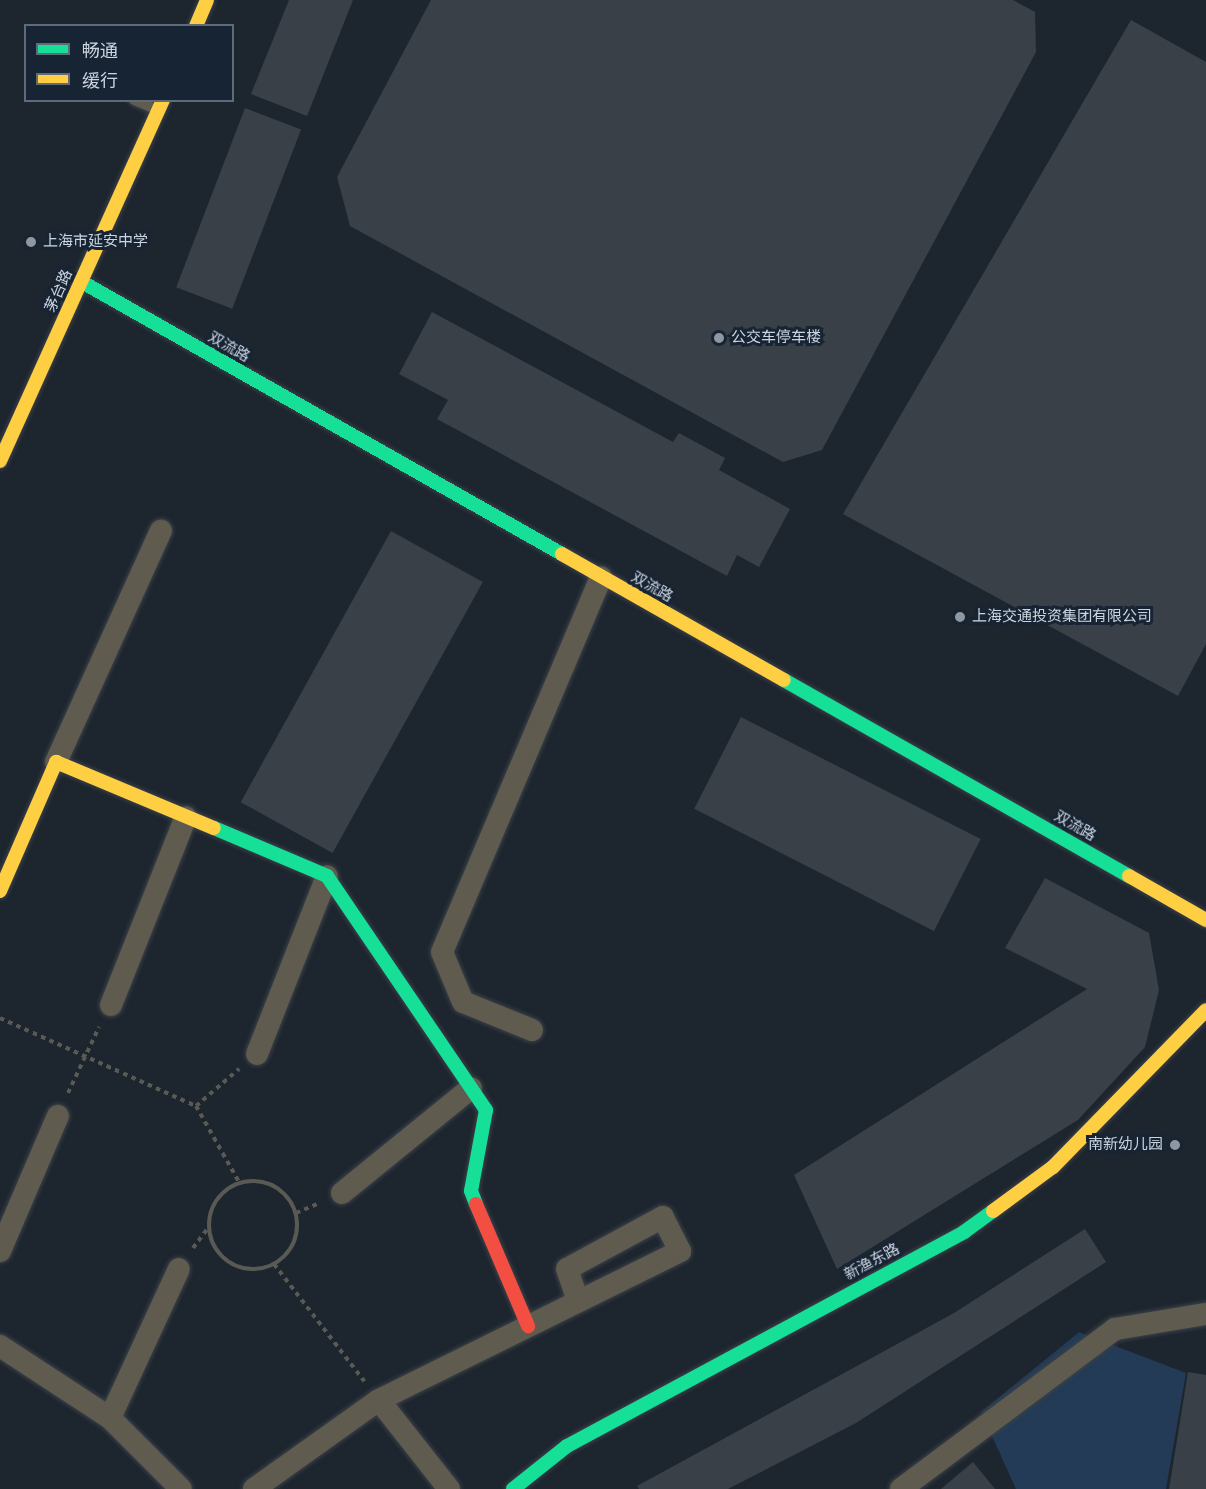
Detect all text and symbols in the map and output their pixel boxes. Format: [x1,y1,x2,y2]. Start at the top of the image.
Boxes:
legend [24,24,234,102]
text: 畅通 [82,41,118,61]
text: 缓行 [82,71,118,91]
place label: 上海市延安中学 [43,233,148,251]
marker: 上海市延安中学 [24,235,38,249]
street label: 茅台路 [42,267,76,315]
street label: 双流路 [205,328,253,366]
place label: 公交车停车楼 [731,329,821,347]
marker: 公交车停车楼 [712,331,726,345]
street label: 双流路 [628,568,676,606]
place label: 上海交通投资集团有限公司 [972,608,1152,626]
marker: 上海交通投资集团有限公司 [953,610,967,624]
street label: 双流路 [1051,807,1099,845]
place label: 南新幼儿园 [1088,1136,1163,1154]
marker: 南新幼儿园 [1168,1138,1182,1152]
street label: 新渔东路 [841,1240,903,1284]

